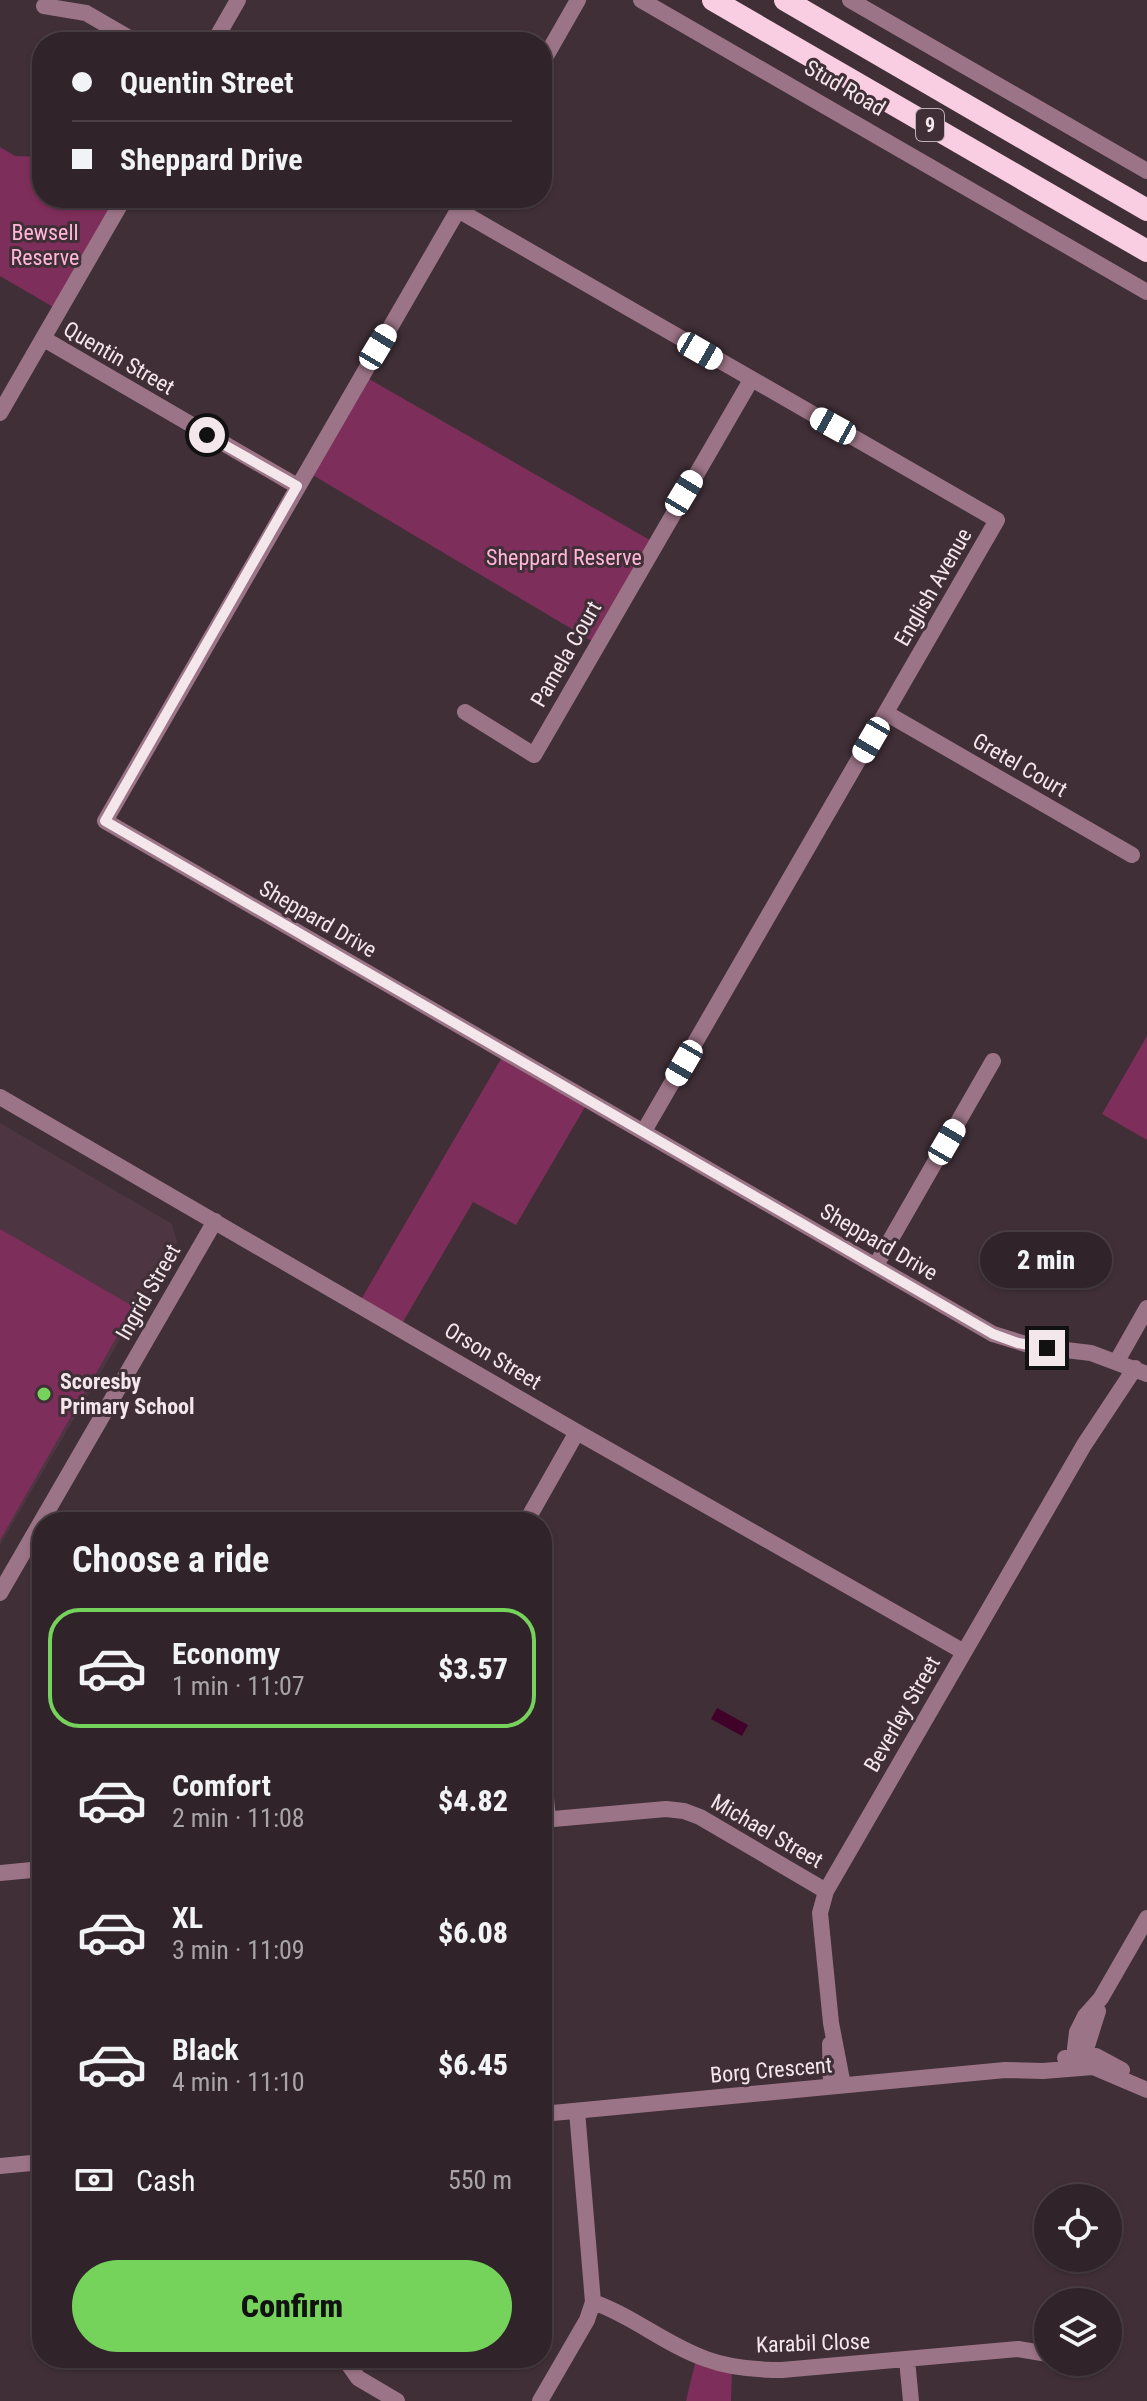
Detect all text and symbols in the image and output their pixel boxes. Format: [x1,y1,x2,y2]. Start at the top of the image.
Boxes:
street label: Stud Road [800,55,890,121]
text: Quentin Street [120,65,293,100]
road number: 9 [916,109,944,141]
text: Sheppard Drive [120,142,303,177]
park label: Bewsell Reserve [11,220,79,270]
street label: Quentin Street [59,316,179,400]
car [355,320,401,374]
car [673,329,727,373]
car [806,404,860,448]
route start [189,417,225,453]
car [661,466,707,520]
street label: English Avenue [889,524,977,650]
park label: Sheppard Reserve [486,545,642,570]
street label: Pamela Court [526,597,606,711]
car [849,713,893,767]
street label: Gretel Court [968,728,1072,802]
street label: Sheppard Drive [255,875,381,963]
car [662,1036,706,1090]
car [925,1115,969,1169]
street label: Sheppard Drive [816,1198,942,1286]
callout: 2 min [981,1232,1113,1288]
street label: Ingrid Street [111,1240,185,1344]
text: 2 min [1017,1245,1075,1275]
street label: Orson Street [440,1317,546,1395]
route end [1029,1330,1065,1366]
place label: Scoresby Primary School [60,1369,195,1419]
marker: Scoresby Primary School [35,1385,53,1403]
text: Choose a ride [72,1539,269,1581]
icon: car [76,1632,148,1704]
text: Economy [172,1636,280,1671]
text: $3.57 [438,1651,508,1686]
street label: Beverley Street [859,1652,945,1776]
text: 1 min · 11:07 [172,1671,305,1701]
icon: car [76,1764,148,1836]
text: Comfort [172,1768,271,1803]
text: $4.82 [438,1783,508,1818]
street label: Michael Street [707,1789,827,1873]
text: 2 min · 11:08 [172,1803,305,1833]
icon: car [76,1896,148,1968]
text: XL [172,1900,203,1935]
text: $6.08 [438,1915,508,1950]
text: 3 min · 11:09 [172,1935,305,1965]
icon: car [76,2028,148,2100]
text: Black [172,2032,239,2067]
text: $6.45 [438,2047,508,2082]
street label: Borg Crescent [709,2052,833,2088]
text: 4 min · 11:10 [172,2067,305,2097]
icon: cash [72,2158,116,2202]
text: Cash [136,2163,196,2198]
text: 550 m [448,2165,512,2195]
map controls [1034,2184,1122,2376]
button: locate [1034,2184,1122,2272]
button: Confirm [72,2260,512,2352]
button: layers [1034,2288,1122,2376]
street label: Karabil Close [755,2329,871,2357]

